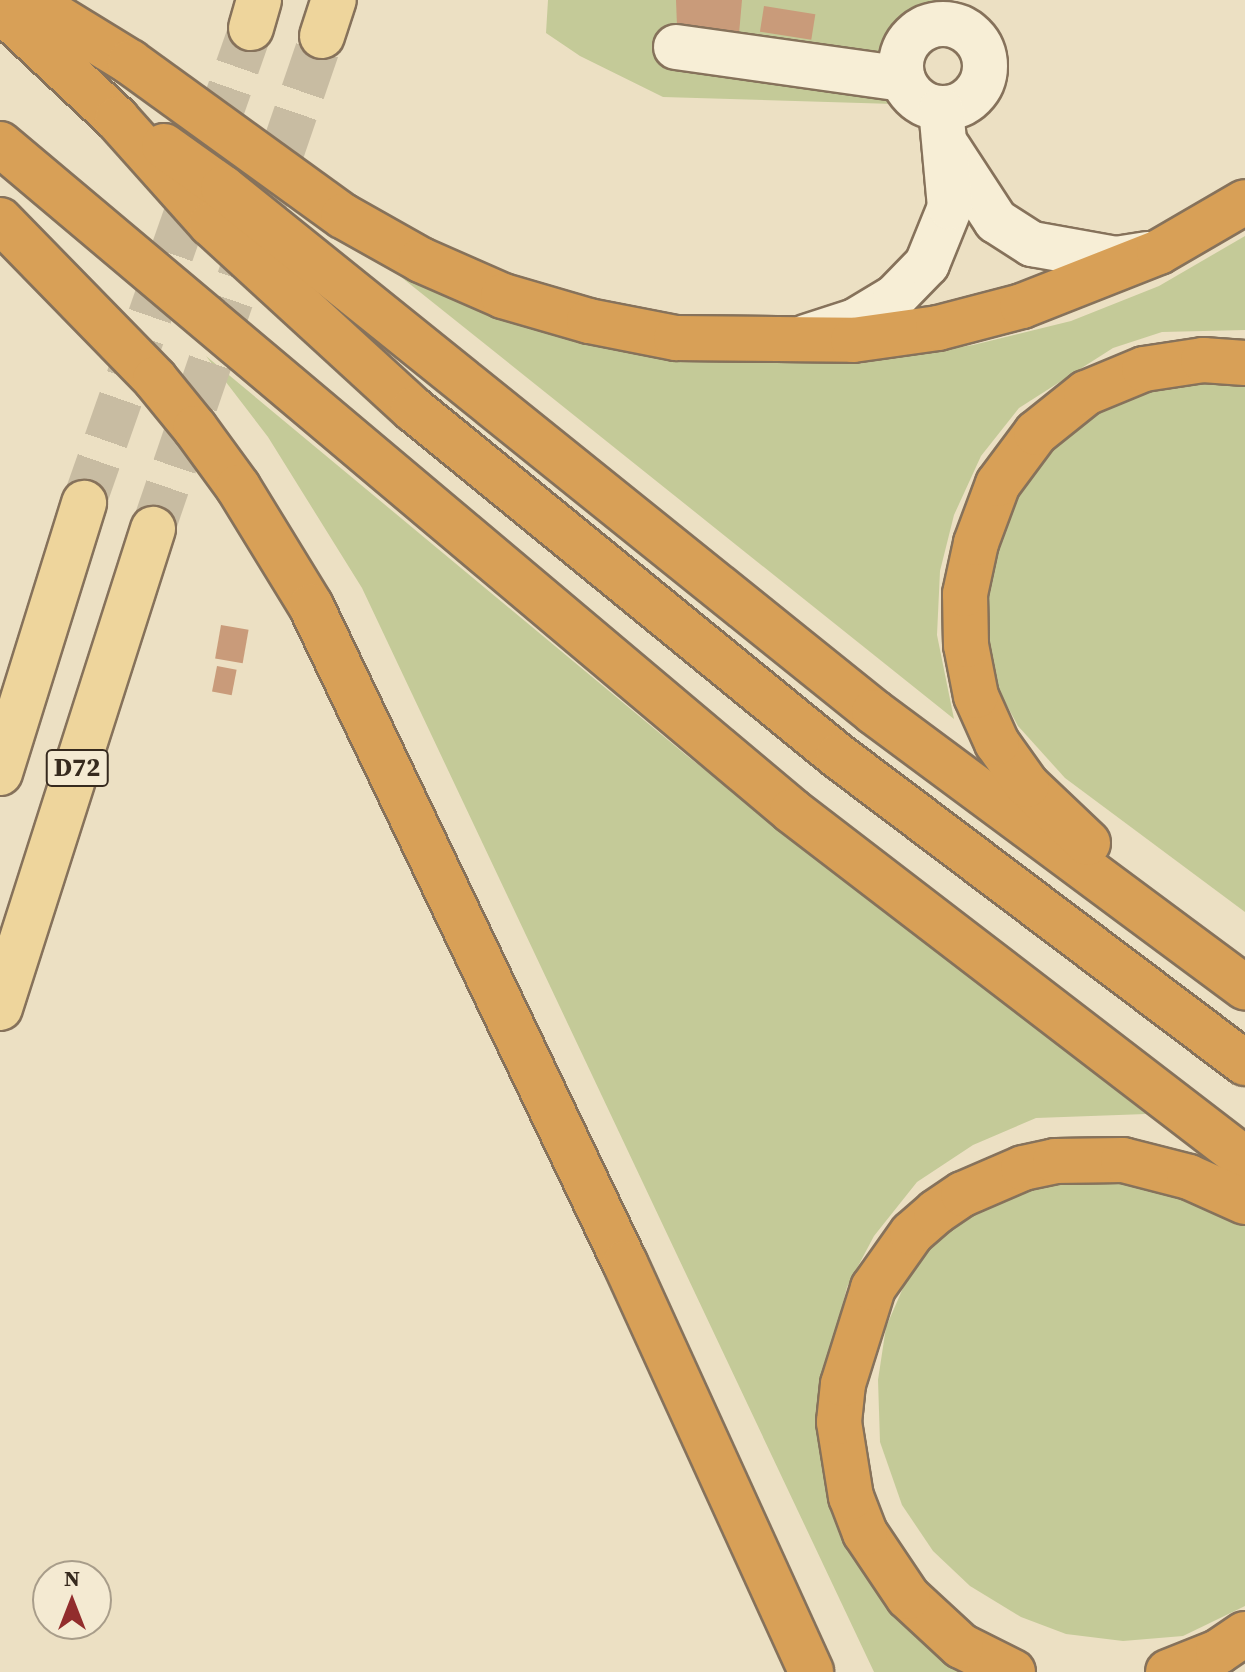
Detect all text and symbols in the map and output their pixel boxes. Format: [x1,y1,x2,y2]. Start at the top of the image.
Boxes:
road number: D72 [45,746,109,790]
north arrow [32,1560,112,1640]
text: N [64,1563,80,1593]

